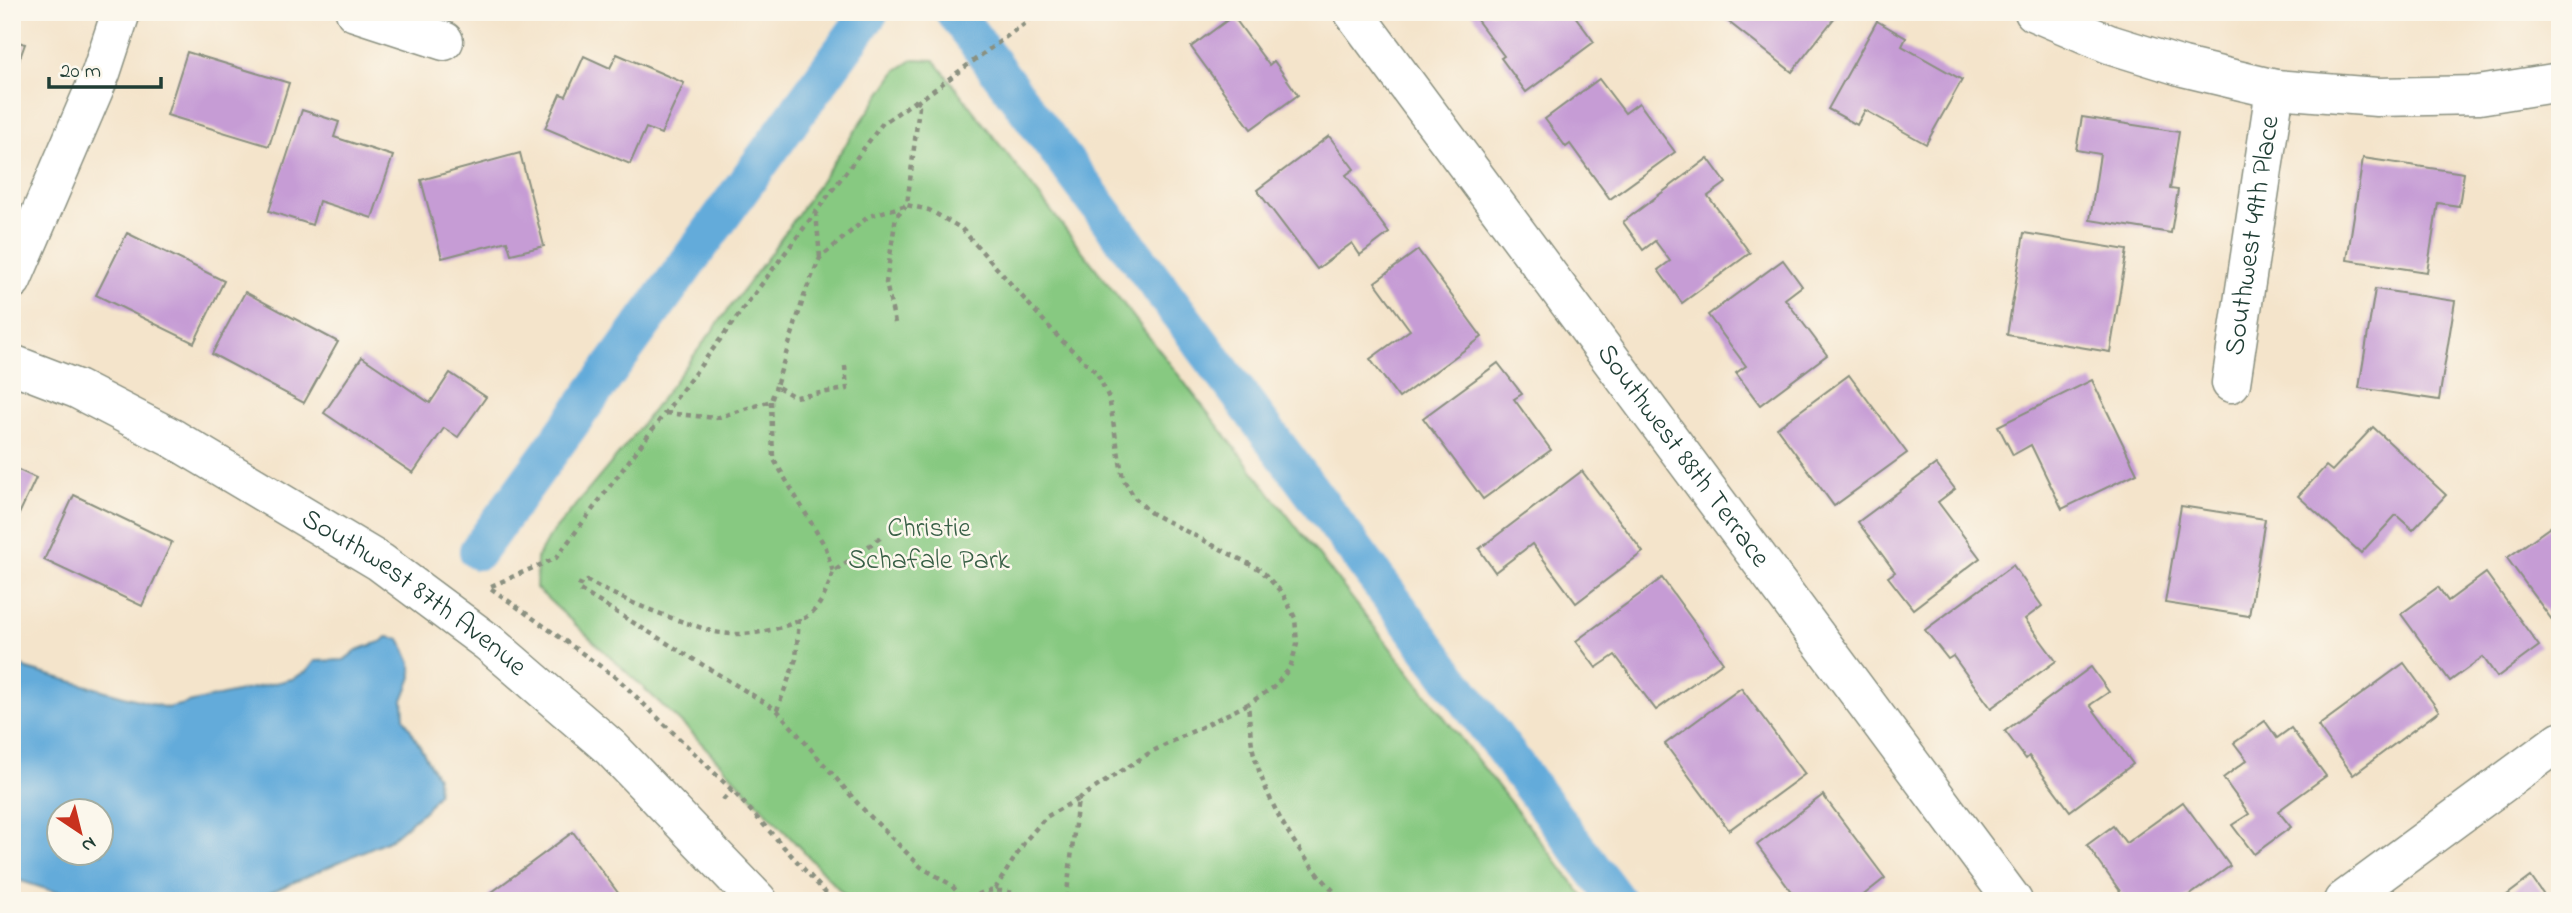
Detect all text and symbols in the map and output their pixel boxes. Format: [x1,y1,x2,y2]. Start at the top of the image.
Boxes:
scale bar [49,46,161,90]
text: 20 m [60,57,101,87]
street label: Southwest 49th Place [2215,113,2291,358]
street label: Southwest 88th Terrace [1586,336,1780,577]
street label: Southwest 87th Avenue [293,499,536,687]
park label: Christie Schafale Park [848,509,1011,582]
north arrow [46,797,116,867]
text: N [75,829,101,859]

